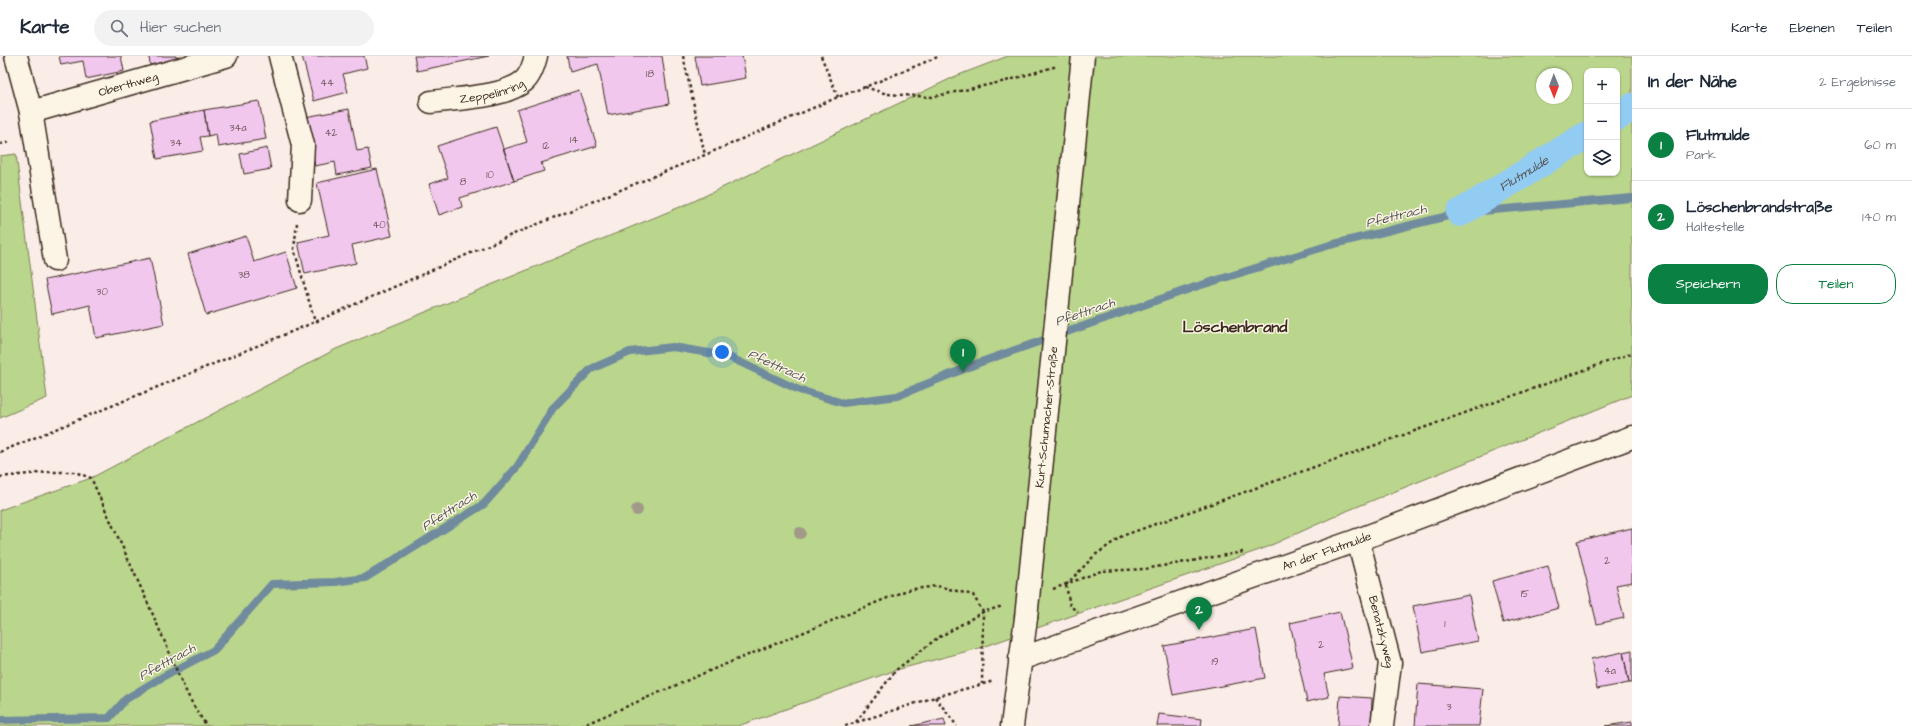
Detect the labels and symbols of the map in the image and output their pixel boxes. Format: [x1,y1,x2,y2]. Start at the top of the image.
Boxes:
house number: 18 [646,67,654,81]
street label: Oberthweg [96,68,160,101]
north arrow [1536,68,1572,104]
street label: Zeppelinring [459,75,528,107]
house number: 44 [320,76,334,90]
house number: 34a [230,121,246,135]
house number: 42 [325,126,338,140]
house number: 14 [570,133,578,147]
house number: 34 [170,136,182,150]
house number: 12 [542,139,550,153]
water label: Flutmulde [1496,151,1553,196]
house number: 10 [486,168,494,182]
house number: 8 [460,175,467,189]
water label: Pfettrach [1364,200,1429,232]
house number: 40 [372,218,386,232]
house number: 38 [238,268,250,282]
house number: 30 [96,285,108,299]
water label: Pfettrach [1053,293,1118,331]
district label: Löschenbrand [1183,316,1288,338]
pin: 1 [950,339,976,372]
your location [712,342,732,362]
water label: Pfettrach [745,345,809,387]
street label: Kurt-Schumacher-Straße [1031,345,1062,489]
water label: Pfettrach [418,486,480,535]
street label: An der Flutmulde [1280,527,1374,575]
house number: 2 [1604,554,1610,568]
house number: 15 [1521,587,1529,601]
street label: Benatzkyweg [1364,594,1399,669]
pin: 2 [1186,597,1212,630]
house number: 1 [1444,617,1446,631]
house number: 2 [1318,638,1324,652]
water label: Pfettrach [136,639,199,685]
house number: 19 [1212,655,1219,669]
house number: 4a [1604,664,1616,678]
house number: 3 [1446,700,1452,714]

